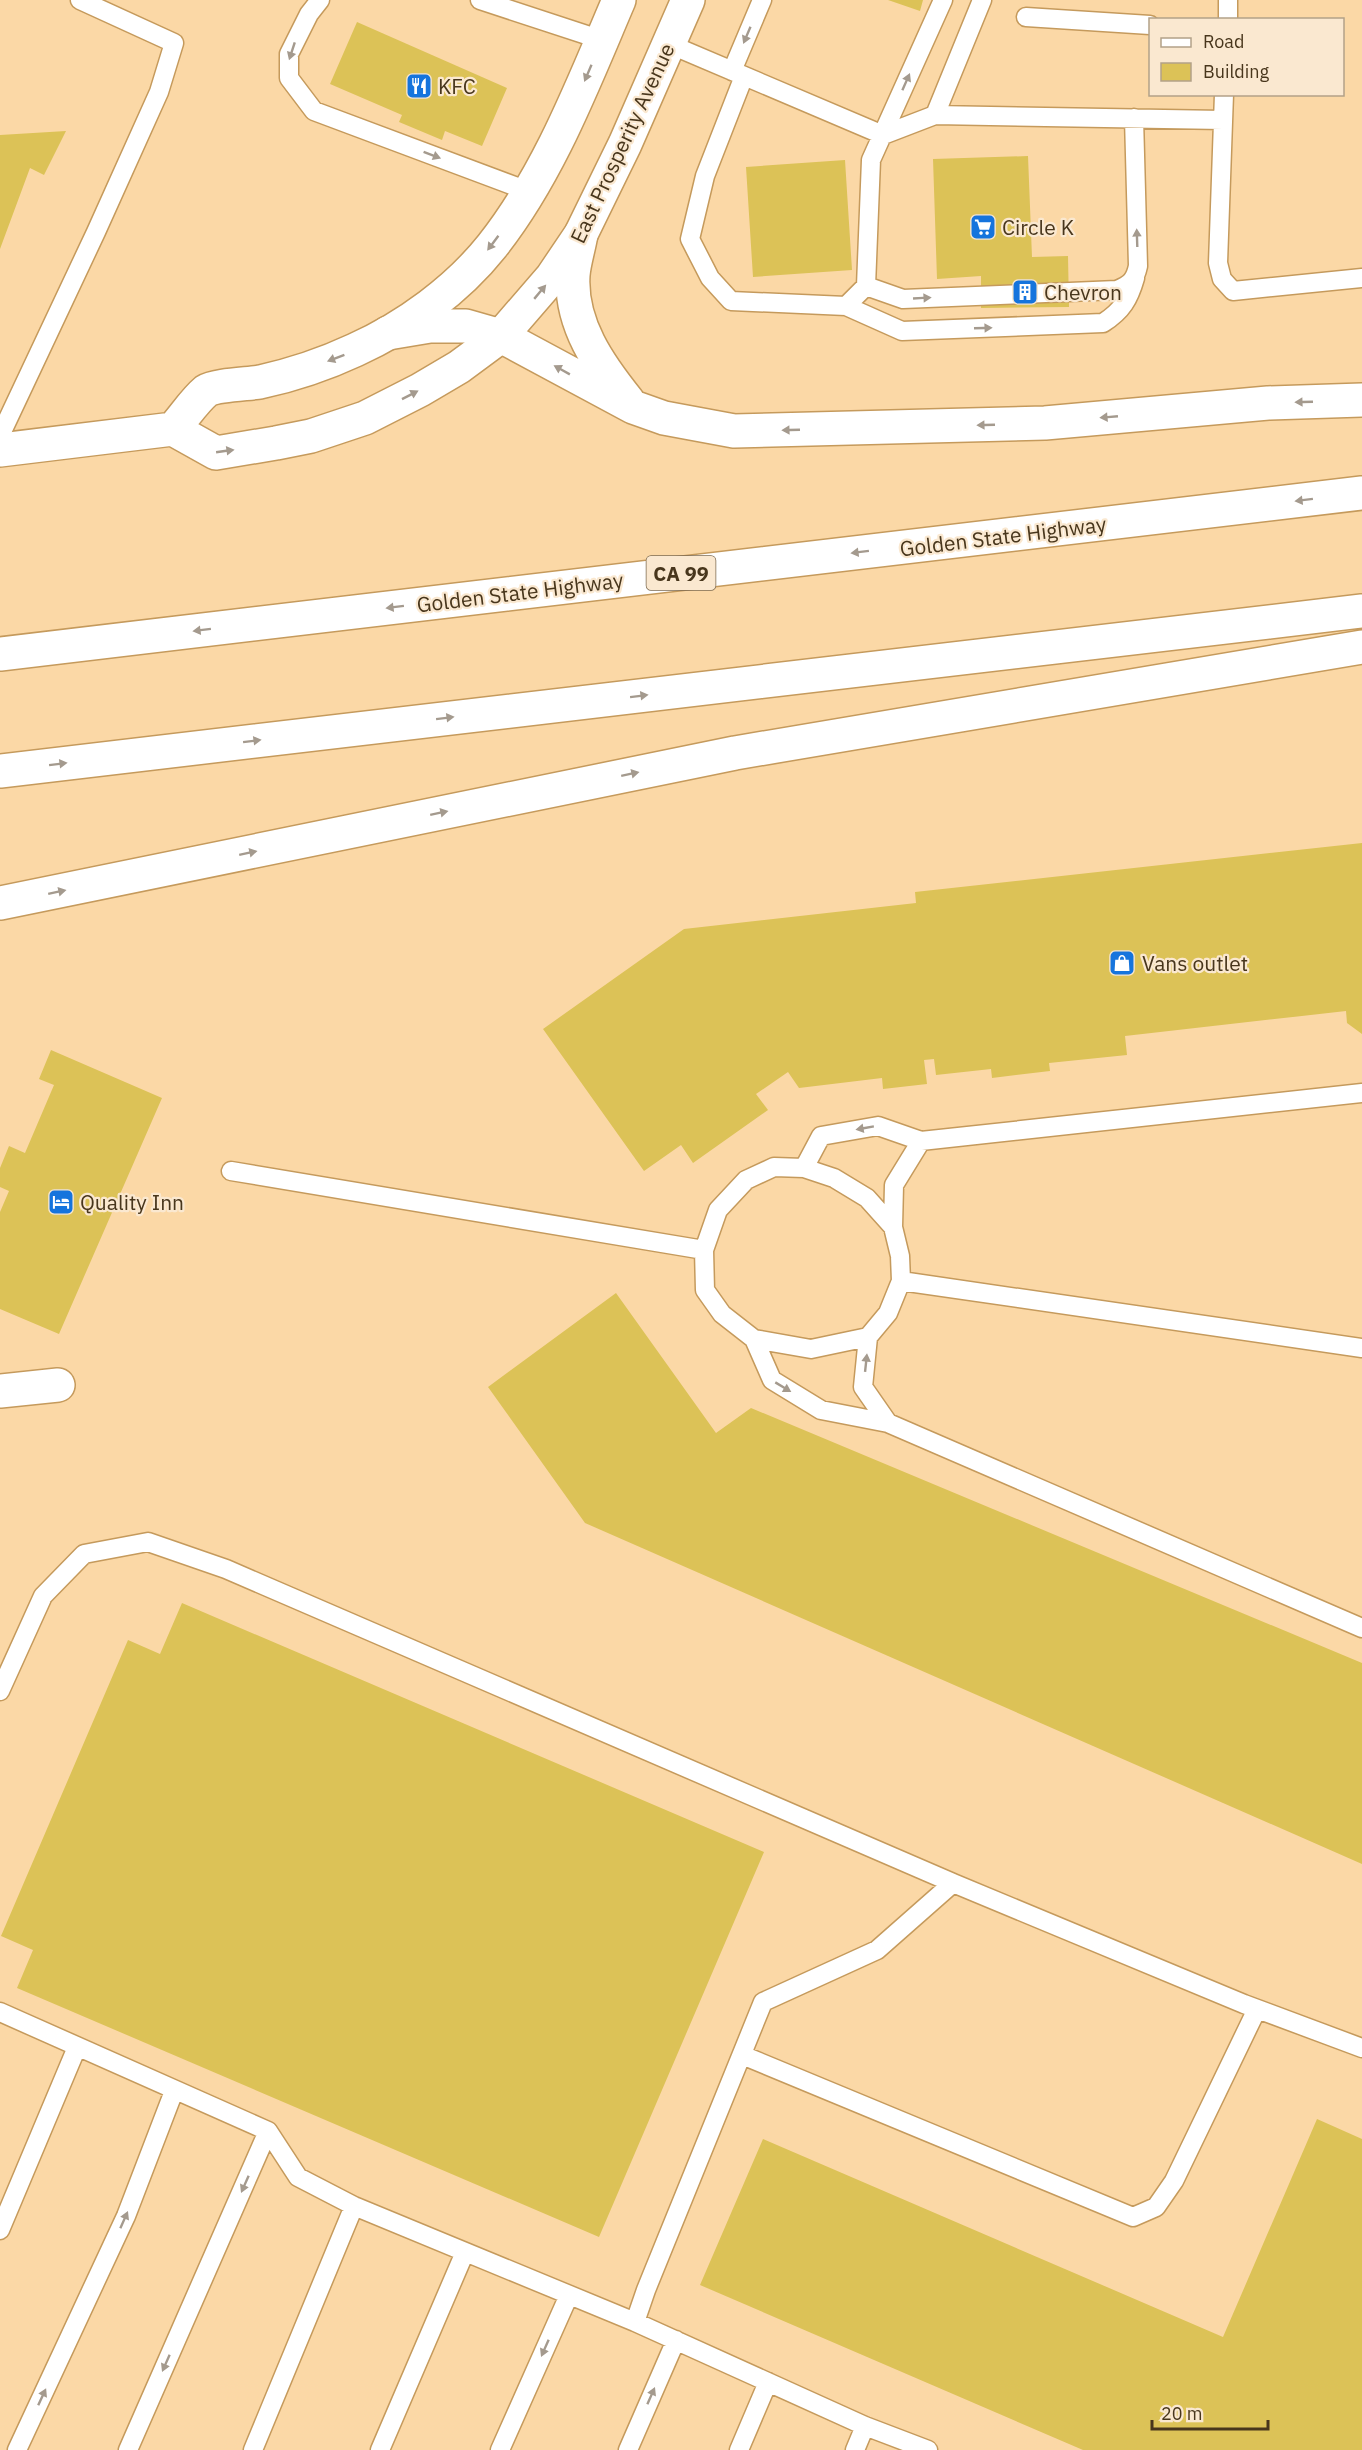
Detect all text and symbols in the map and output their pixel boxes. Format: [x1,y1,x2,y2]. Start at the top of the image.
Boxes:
legend [1149,18,1344,96]
one-way arrow [743,27,752,44]
text: Road [1203,30,1244,53]
street label: East Prosperity Avenue [563,38,681,248]
one-way arrow [287,42,297,60]
text: Building [1203,60,1270,83]
one-way arrow [583,64,592,82]
restaurant icon: KFC [404,71,434,101]
place label: KFC [438,72,476,100]
one-way arrow [902,73,912,91]
one-way arrow [423,151,441,160]
supermarket icon: Circle K [968,212,998,242]
place label: Circle K [1002,213,1074,241]
one-way arrow [1132,228,1142,247]
one-way arrow [487,235,500,251]
building icon: Chevron [1010,277,1040,307]
place label: Chevron [1044,278,1122,306]
one-way arrow [533,285,546,300]
one-way arrow [912,294,931,303]
one-way arrow [973,323,992,332]
one-way arrow [327,354,345,363]
one-way arrow [554,365,571,375]
one-way arrow [402,390,419,400]
one-way arrow [1294,397,1313,406]
one-way arrow [1100,412,1119,422]
one-way arrow [977,420,996,429]
one-way arrow [782,426,801,435]
one-way arrow [216,447,235,456]
one-way arrow [1294,495,1313,505]
street label: Golden State Highway [898,509,1108,563]
one-way arrow [850,548,869,557]
road number: CA 99 [646,556,716,590]
street label: Golden State Highway [415,565,625,619]
one-way arrow [386,602,405,612]
one-way arrow [192,625,211,635]
one-way arrow [630,691,649,700]
one-way arrow [436,714,455,723]
one-way arrow [242,736,261,746]
one-way arrow [49,759,68,769]
one-way arrow [621,769,640,779]
one-way arrow [430,808,449,818]
one-way arrow [239,847,258,857]
one-way arrow [48,886,67,896]
shop icon: Vans outlet [1107,948,1137,978]
place label: Vans outlet [1142,949,1248,977]
one-way arrow [856,1124,875,1133]
hotel icon: Quality Inn [46,1187,76,1217]
place label: Quality Inn [80,1188,184,1216]
one-way arrow [861,1353,871,1372]
one-way arrow [775,1382,792,1392]
one-way arrow [240,2176,249,2193]
one-way arrow [119,2211,129,2229]
one-way arrow [540,2340,550,2358]
one-way arrow [161,2354,171,2372]
one-way arrow [646,2387,656,2405]
one-way arrow [38,2388,47,2405]
scale bar [1152,2393,1268,2431]
text: 20 m [1161,2402,1203,2425]

